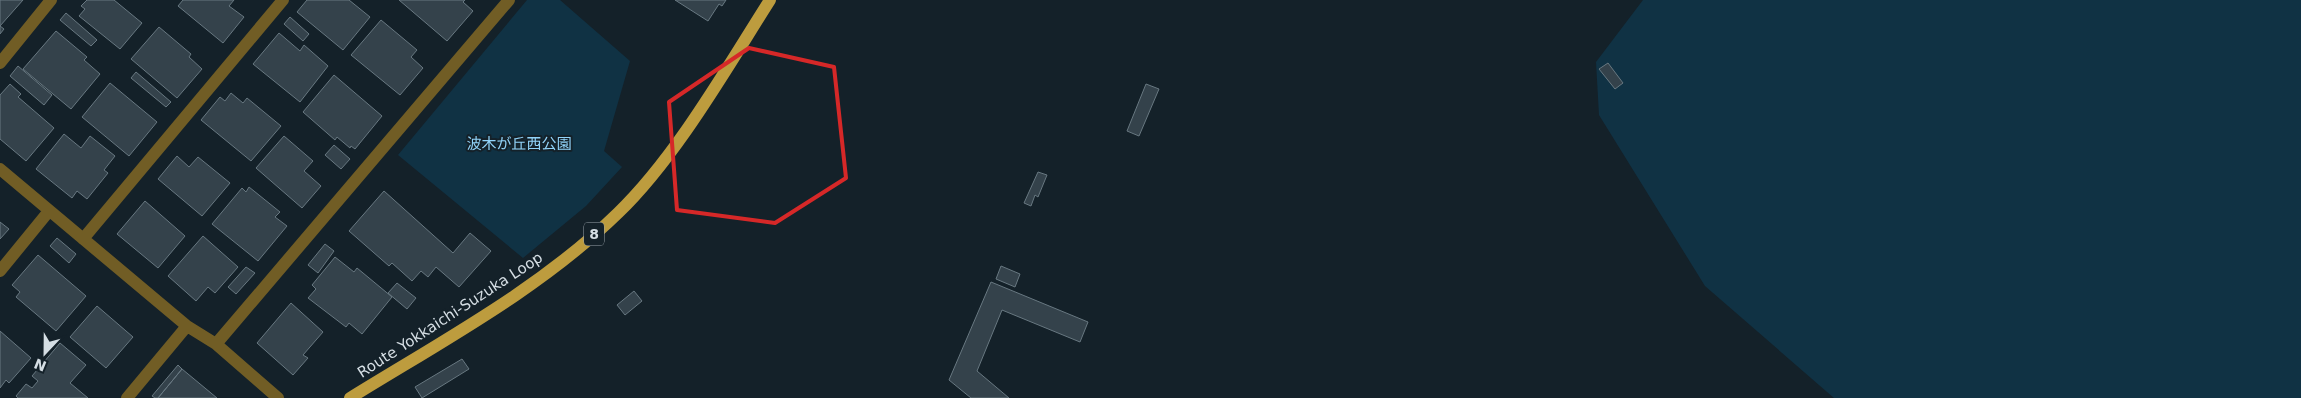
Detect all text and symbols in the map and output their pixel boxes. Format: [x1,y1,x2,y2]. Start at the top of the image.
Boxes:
park label: 波木が丘西公園 [466,135,572,153]
road number: 8 [584,222,604,245]
street label: Route Yokkaichi-Suzuka Loop [354,248,546,382]
north arrow [20,328,70,378]
text: N [32,355,49,375]

